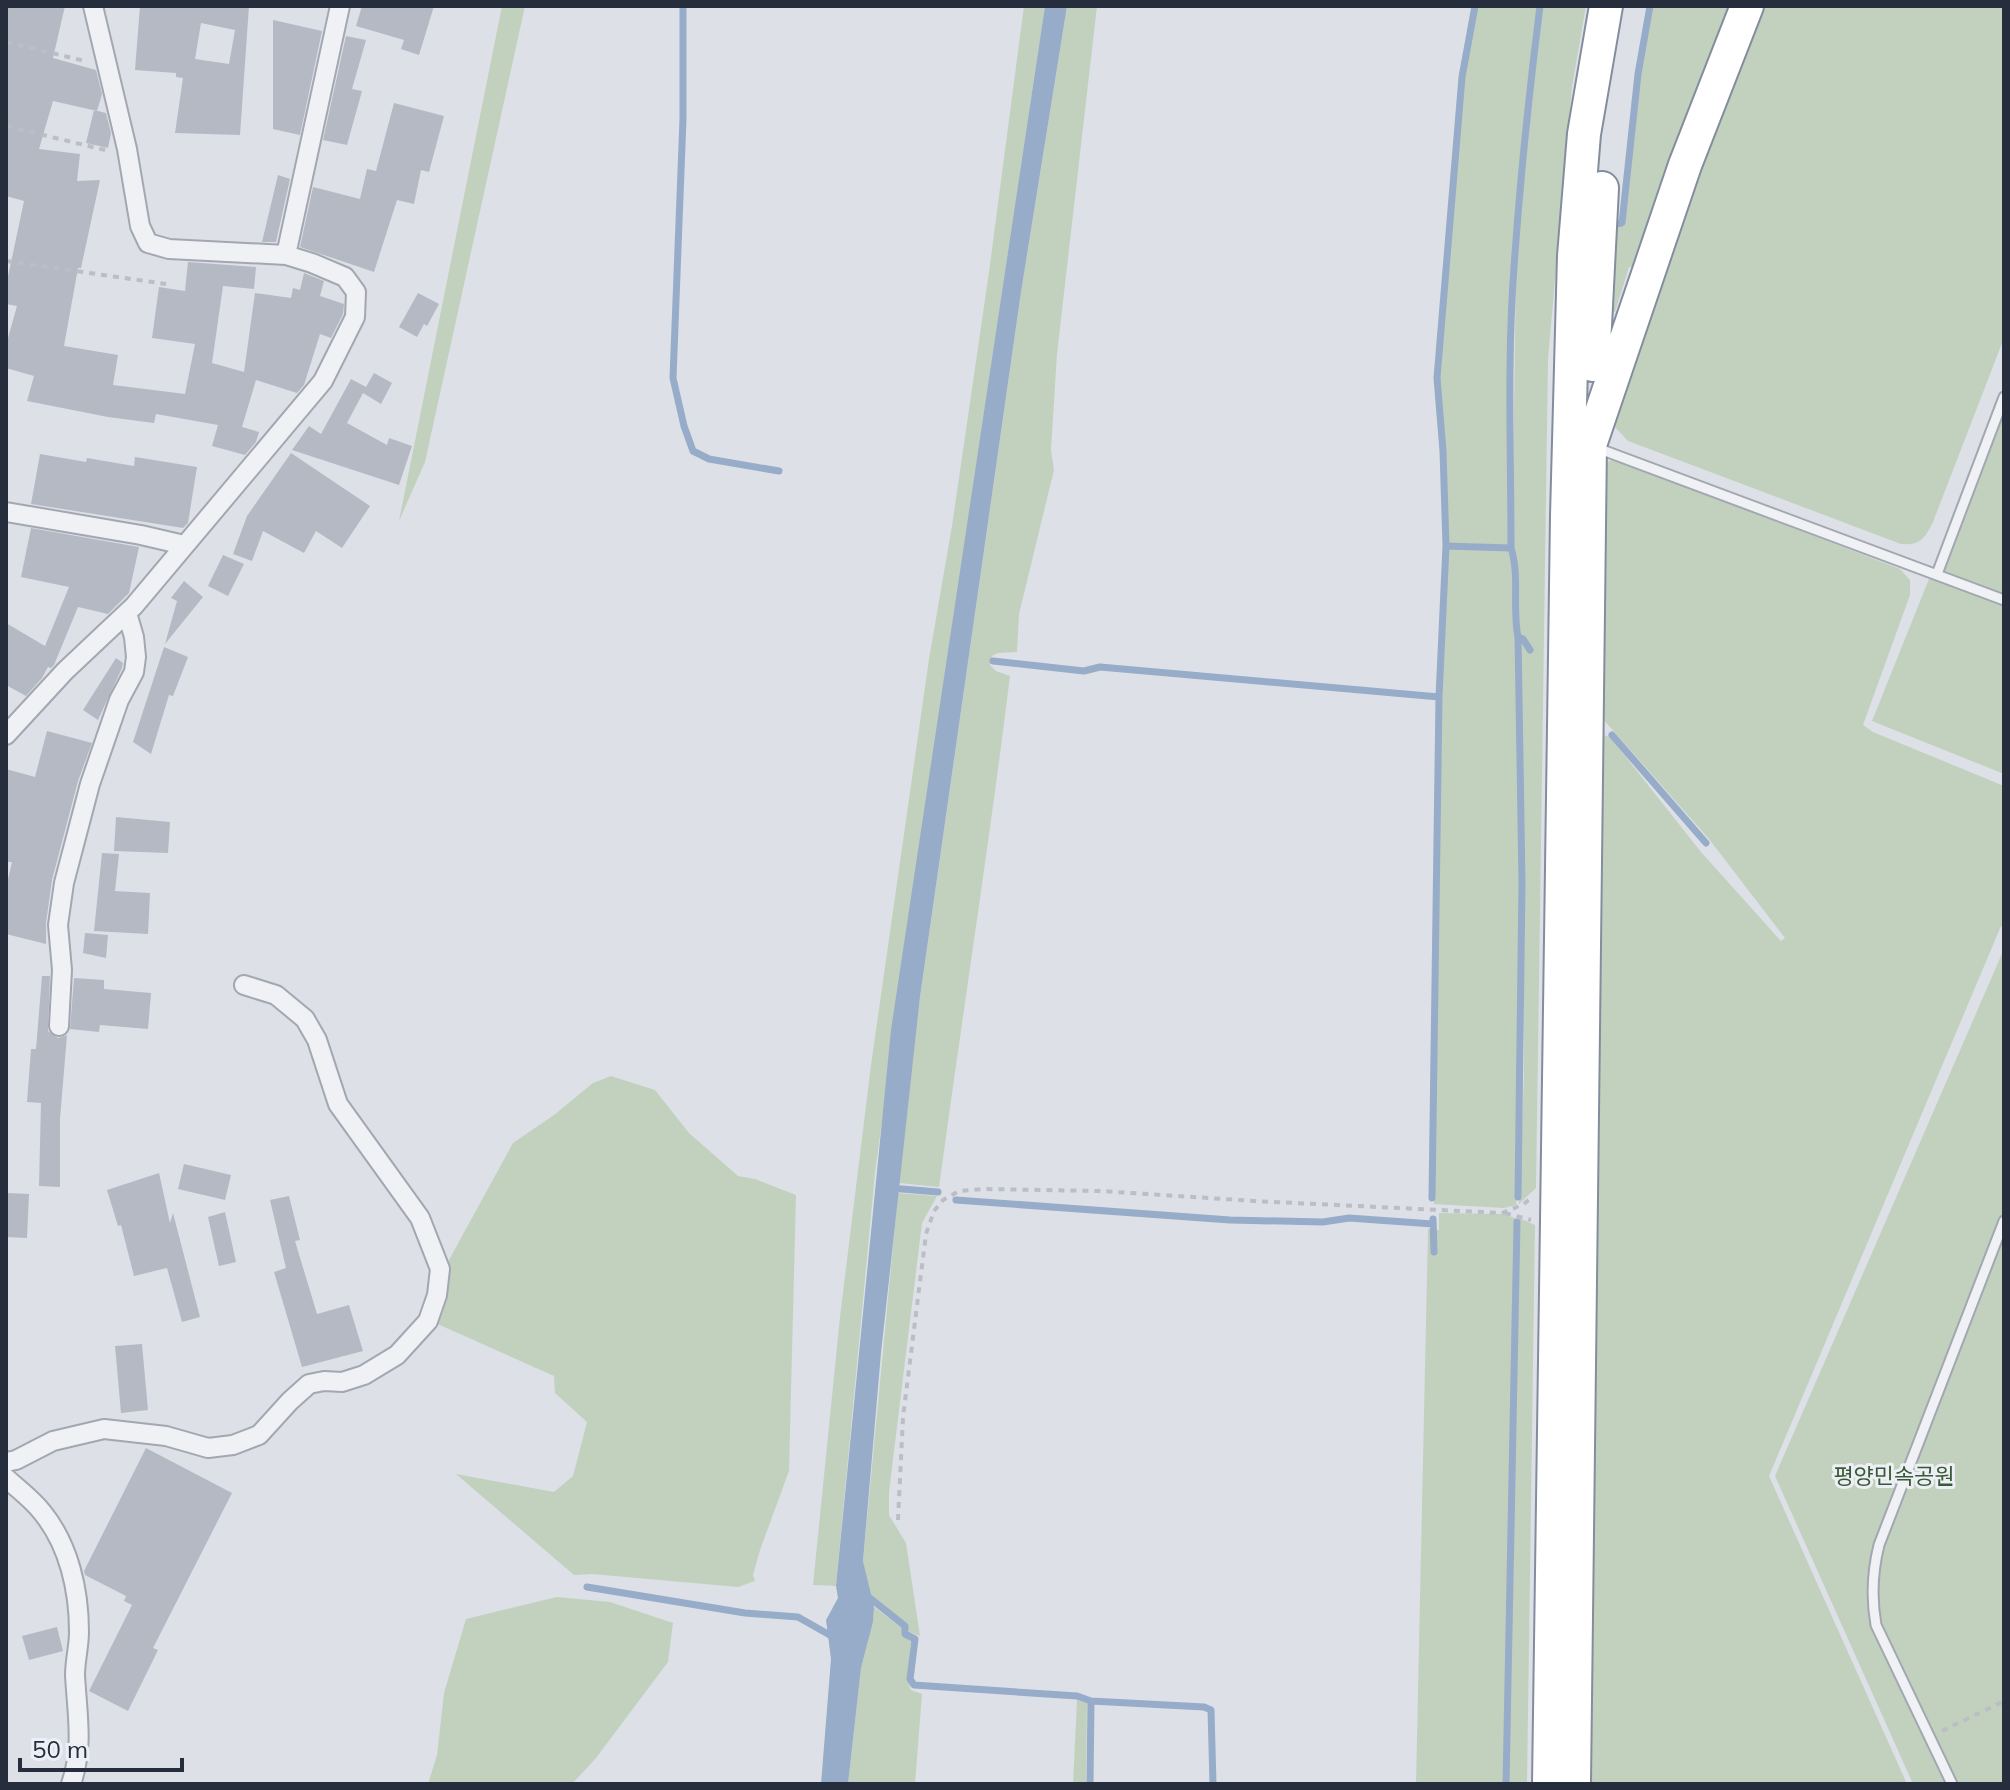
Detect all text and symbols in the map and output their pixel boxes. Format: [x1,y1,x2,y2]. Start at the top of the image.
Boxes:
park label: 평양민속공원 [1833,1462,1955,1490]
scale bar [20,1722,182,1772]
text: 50 m [32,1734,88,1764]

